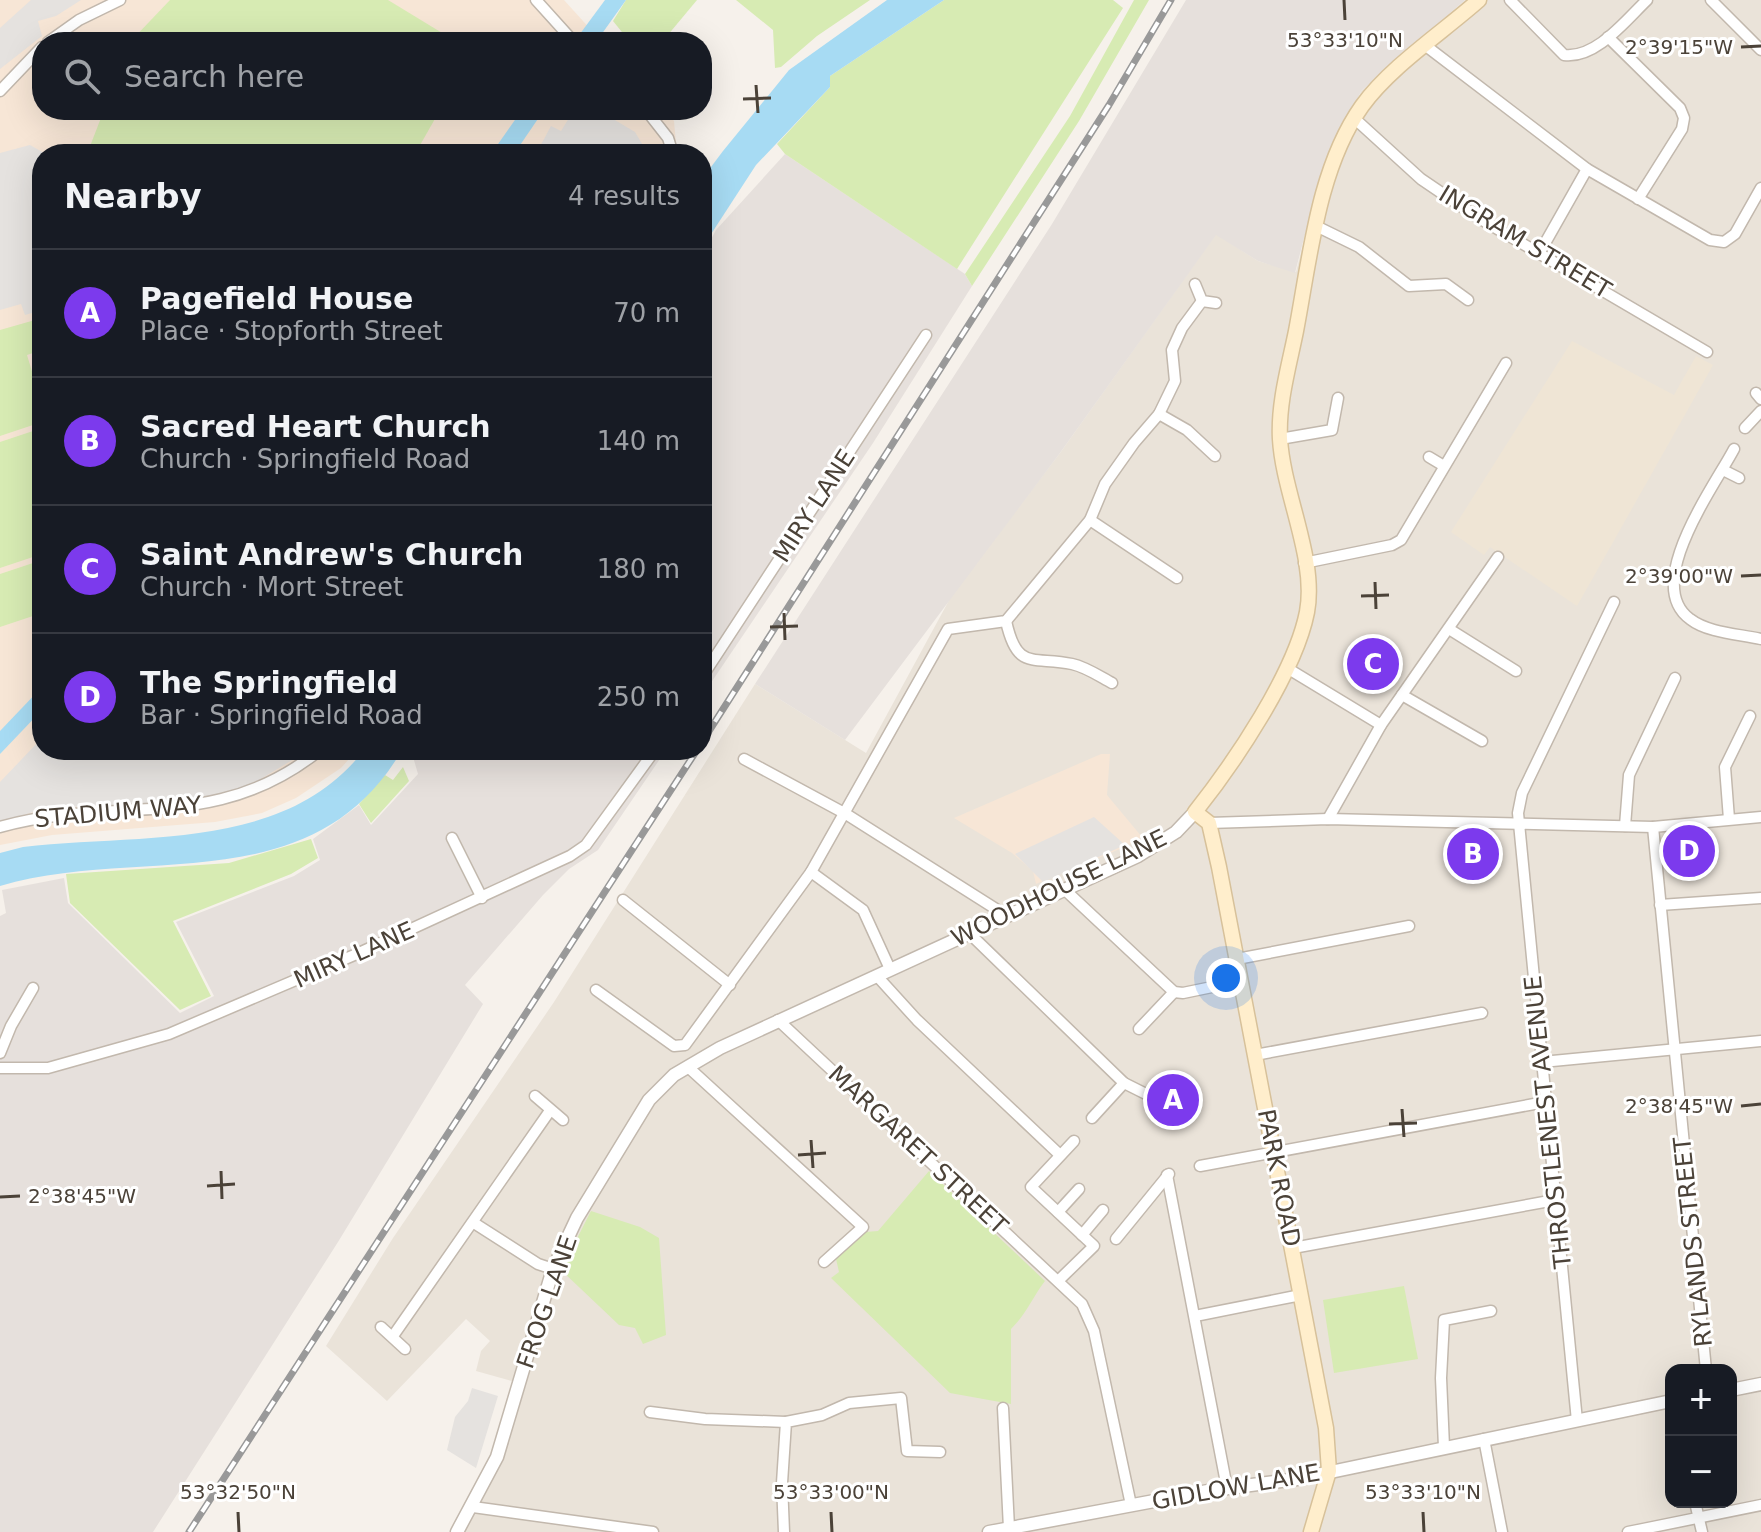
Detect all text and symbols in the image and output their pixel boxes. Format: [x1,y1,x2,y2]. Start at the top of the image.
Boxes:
text: 53°33'10"N [1287,28,1403,52]
search box [32,32,712,120]
text: 2°39'15"W [1625,35,1733,59]
icon: search [60,54,104,98]
text: Search here [124,59,304,94]
text: Nearby [64,176,202,216]
street label: INGRAM STREET [1434,180,1616,305]
text: 4 results [568,181,680,211]
text: Pagefield House [140,281,413,316]
text: A [80,298,100,328]
text: 70 m [613,298,680,328]
text: Place · Stopforth Street [140,316,443,346]
text: Sacred Heart Church [140,409,491,444]
text: B [80,426,100,456]
text: 140 m [597,426,680,456]
text: Church · Springfield Road [140,444,470,474]
street label: MIRY LANE [767,444,861,568]
text: Saint Andrew's Church [140,537,523,572]
text: C [80,554,100,584]
text: 180 m [597,554,680,584]
text: 2°39'00"W [1625,564,1733,588]
text: Church · Mort Street [140,572,403,602]
pin: C [1347,634,1399,694]
text: The Springfield [140,665,398,700]
text: D [79,682,101,712]
text: 250 m [597,682,680,712]
text: Bar · Springfield Road [140,700,423,730]
street label: STADIUM WAY [33,791,203,833]
pin: D [1663,821,1715,881]
street label: WOODHOUSE LANE [947,824,1171,952]
pin: B [1447,824,1499,884]
street label: MIRY LANE [290,916,418,994]
your location [1206,958,1246,998]
street label: THROSTLENEST AVENUE [1519,974,1577,1271]
street label: MARGARET STREET [823,1060,1014,1240]
pin: A [1147,1070,1199,1130]
text: 2°38'45"W [1625,1094,1733,1118]
street label: PARK ROAD [1252,1107,1306,1249]
street label: RYLANDS STREET [1668,1135,1718,1348]
text: 2°38'45"W [28,1184,136,1208]
street label: FROG LANE [511,1232,583,1372]
map controls [1665,1364,1737,1508]
button: + [1665,1364,1737,1436]
button: − [1665,1436,1737,1508]
street label: GIDLOW LANE [1150,1458,1322,1516]
text: 53°32'50"N [180,1480,296,1504]
text: 53°33'00"N [773,1480,889,1504]
text: 53°33'10"N [1365,1480,1481,1504]

